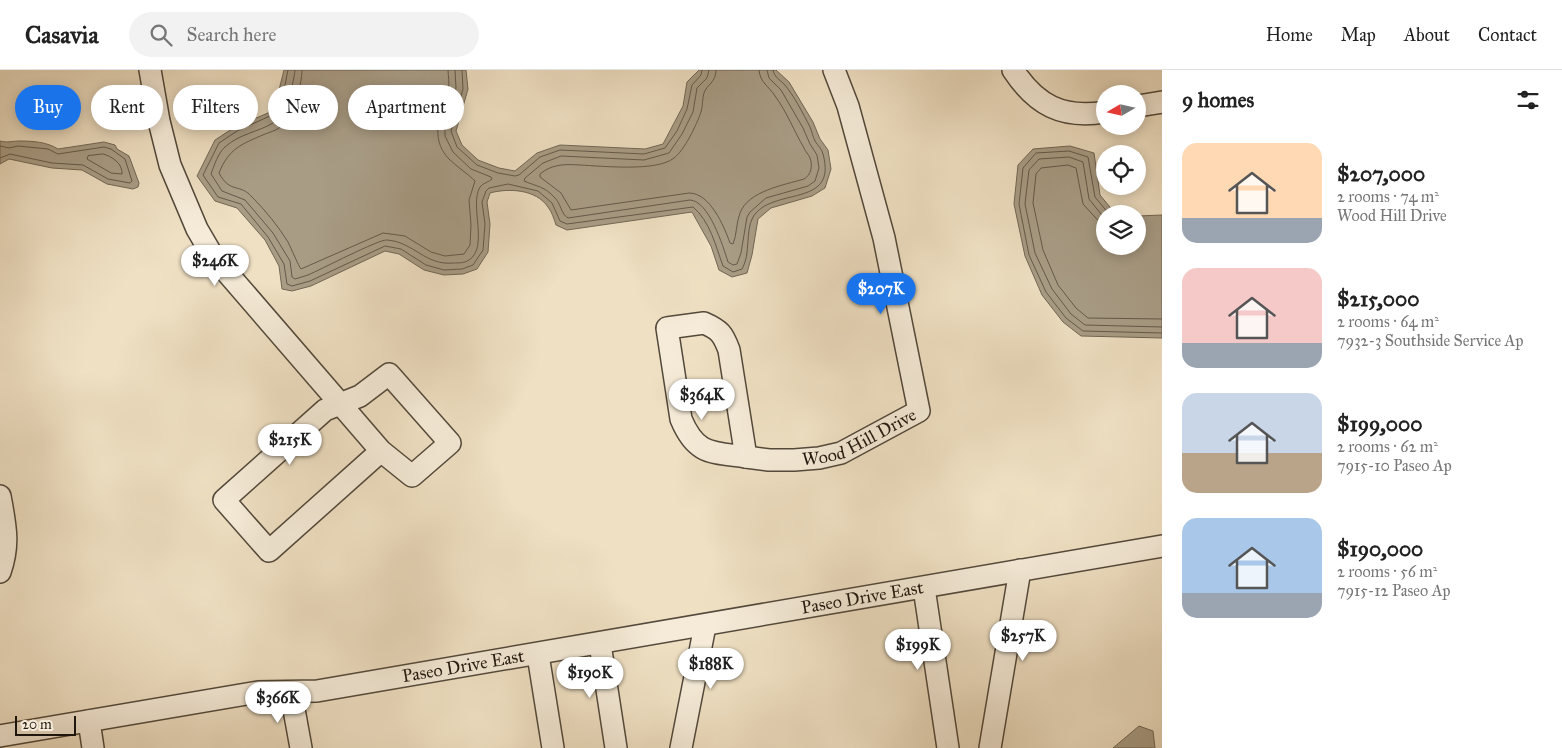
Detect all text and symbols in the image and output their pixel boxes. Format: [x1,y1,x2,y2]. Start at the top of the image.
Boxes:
search box [129,12,479,57]
text: Casavia [25,20,99,50]
icon: search [147,21,175,49]
text: Search here [187,23,276,46]
text: Home [1266,24,1313,46]
text: Map [1341,24,1376,46]
text: About [1404,24,1450,46]
text: Contact [1478,24,1537,46]
chip: Buy [15,85,81,130]
chip: Rent [91,85,163,130]
chip: Filters [173,85,258,130]
chip: New [268,85,338,130]
chip: Apartment [348,85,464,130]
north arrow [1096,85,1146,135]
map controls [1096,85,1146,255]
icon: filters [1514,86,1542,114]
text: 9 homes [1182,87,1254,113]
button: locate [1096,145,1146,195]
text: $207,000 [1337,161,1425,187]
icon: home [1222,163,1282,223]
text: 2 rooms · 74 m² [1337,187,1439,206]
button: layers [1096,205,1146,255]
text: Wood Hill Drive [1337,206,1447,225]
pin: $246K [180,244,250,287]
text: $246K [192,251,238,270]
pin: $207K [846,272,916,315]
text: $207K [858,279,904,298]
text: $215,000 [1337,286,1419,312]
icon: home [1222,288,1282,348]
text: 2 rooms · 64 m² [1337,312,1439,331]
text: 7932-3 Southside Service Ap [1337,331,1523,350]
pin: $364K [667,378,737,421]
text: $364K [680,385,724,404]
street label: Wood Hill Drive [801,404,920,470]
text: $199,000 [1337,411,1422,437]
icon: home [1222,413,1282,473]
pin: $215K [255,424,325,466]
text: $215K [269,430,311,449]
text: 2 rooms · 62 m² [1337,437,1438,456]
text: 7915-10 Paseo Ap [1337,456,1452,475]
text: $190,000 [1337,536,1423,562]
icon: home [1222,538,1282,598]
text: 2 rooms · 56 m² [1337,562,1437,581]
street label: Paseo Drive East [799,576,926,619]
text: 7915-12 Paseo Ap [1337,581,1450,600]
pin: $257K [988,620,1058,662]
text: $257K [1001,626,1045,645]
pin: $199K [883,628,953,671]
text: $199K [896,635,940,654]
street label: Paseo Drive East [400,645,527,687]
pin: $188K [676,648,746,690]
text: $188K [689,654,733,673]
pin: $190K [555,656,625,699]
text: $190K [567,663,613,682]
pin: $366K [243,682,313,724]
text: $366K [256,688,300,707]
scale bar [15,713,76,736]
text: 20 m [22,716,52,733]

